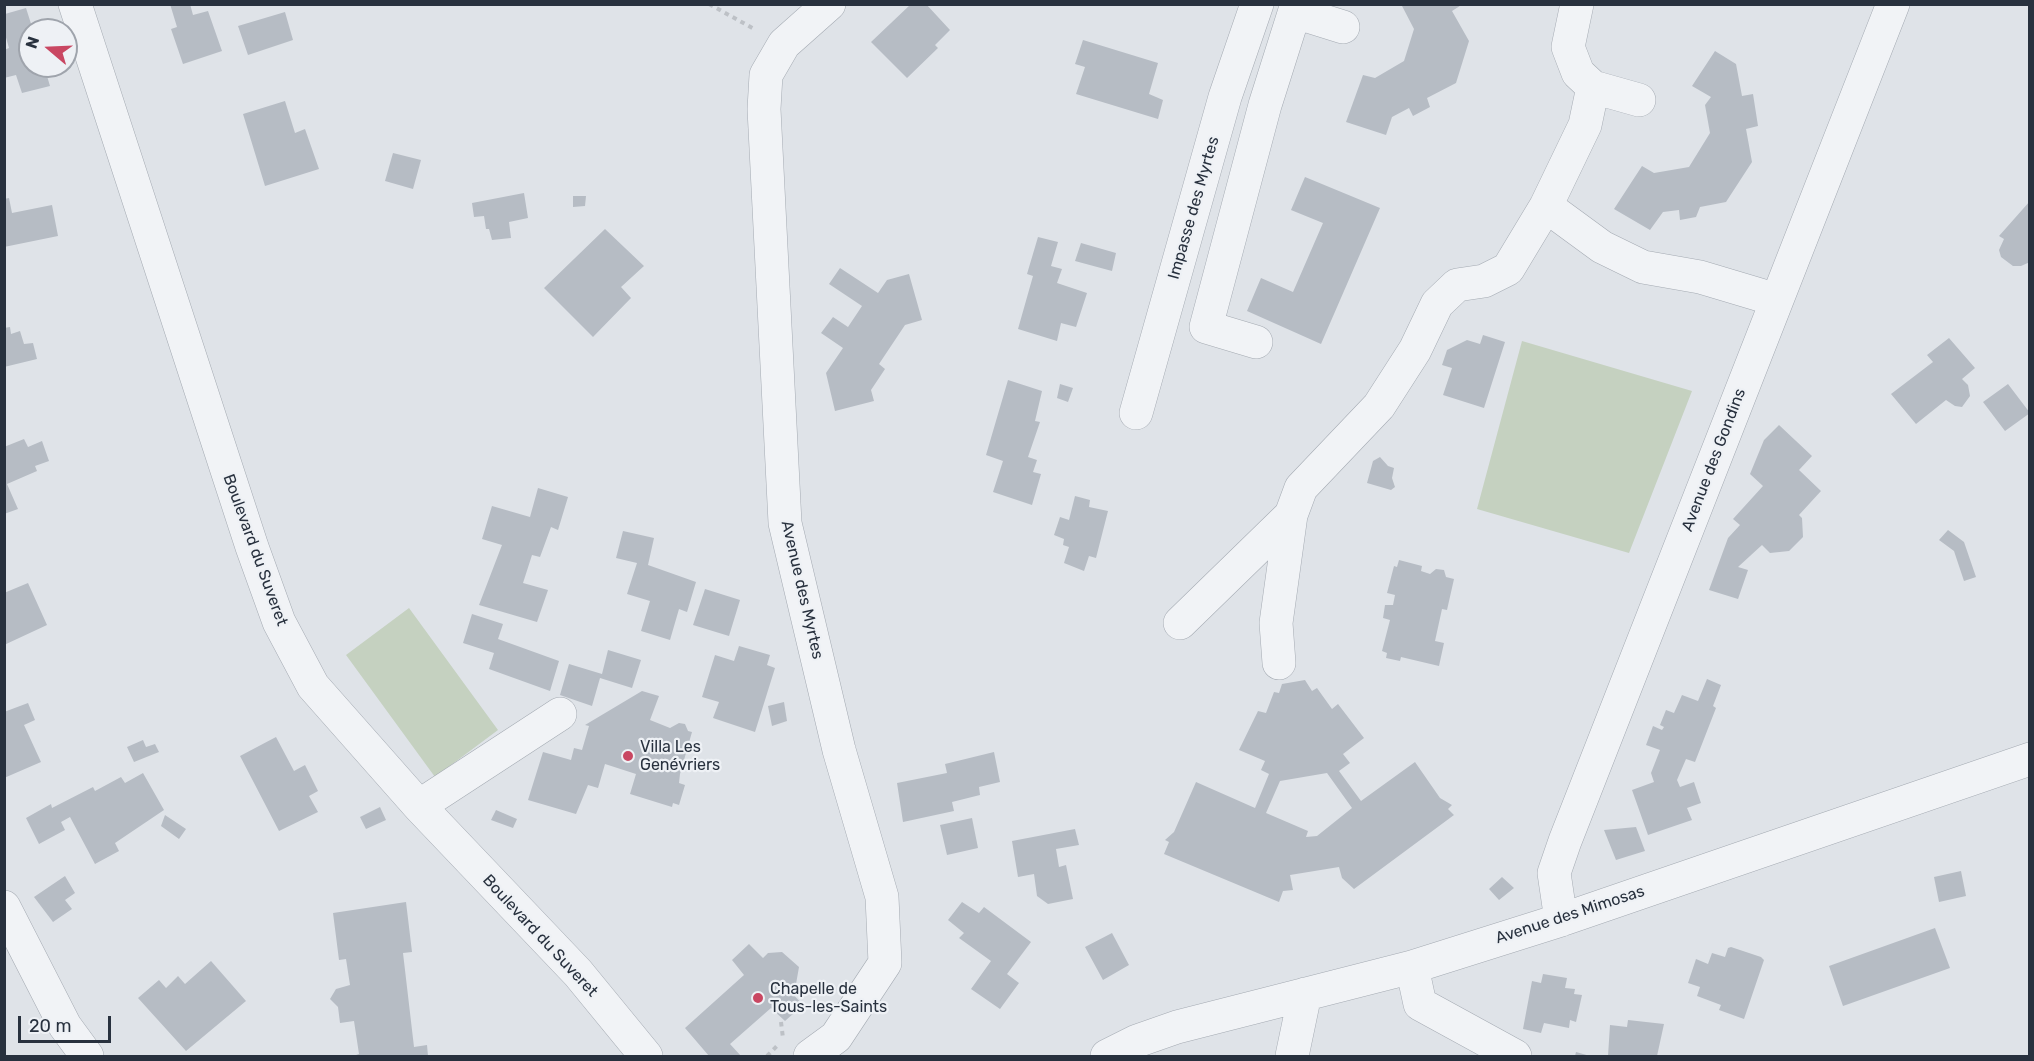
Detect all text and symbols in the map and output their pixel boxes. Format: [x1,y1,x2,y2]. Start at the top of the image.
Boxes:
north arrow [18,18,78,78]
text: N [22,34,43,51]
street label: Impasse des Myrtes [1164,134,1224,282]
street label: Avenue des Gondins [1678,386,1750,534]
street label: Boulevard du Suveret [219,472,291,628]
street label: Avenue des Myrtes [777,519,827,661]
place label: Villa Les Genévriers [640,737,720,775]
marker: Villa Les Genévriers [621,749,635,763]
street label: Boulevard du Suveret [478,871,602,1001]
street label: Avenue des Mimosas [1493,882,1647,948]
place label: Chapelle de Tous-les-Saints [770,979,887,1017]
marker: Chapelle de Tous-les-Saints [751,991,765,1005]
scale bar [21,1004,114,1042]
text: 20 m [29,1015,71,1037]

